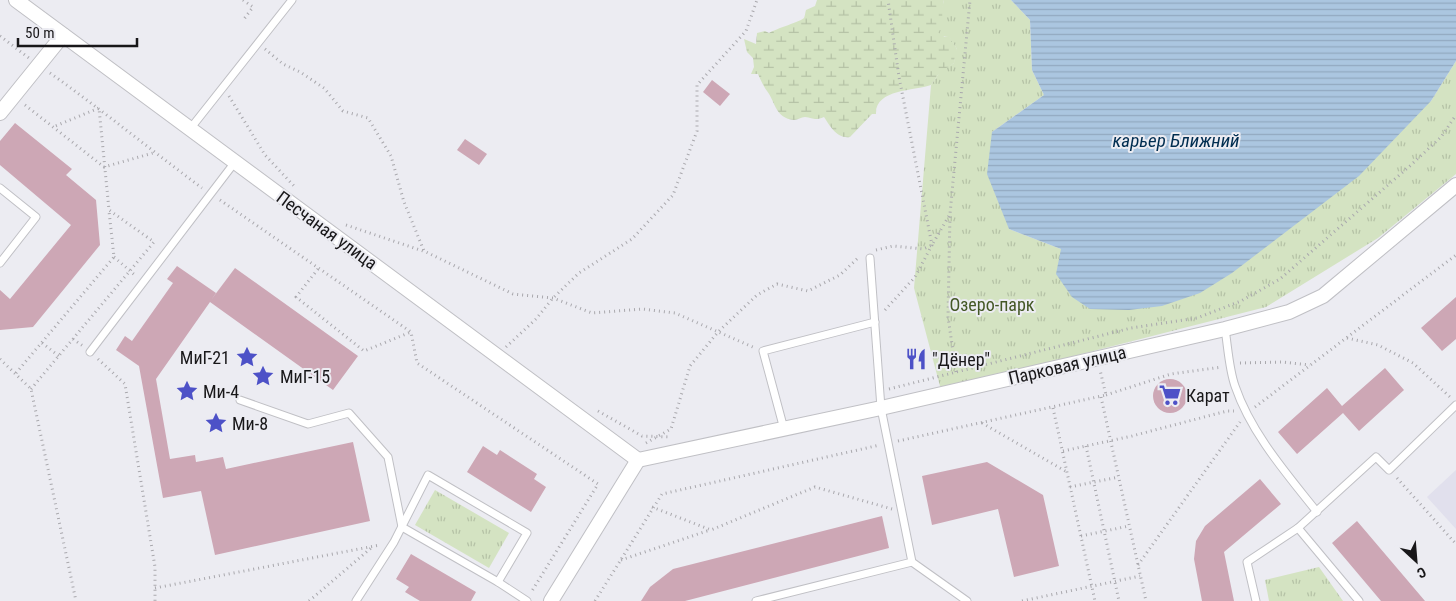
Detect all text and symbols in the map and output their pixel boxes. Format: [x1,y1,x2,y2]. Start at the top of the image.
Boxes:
scale bar [18,15,136,47]
text: 50 m [25,24,55,42]
water label: карьер Ближний [1112,129,1240,152]
street label: Песчаная улица [273,186,381,274]
park label: Озеро-парк [950,294,1035,315]
street label: Парковая улица [1006,341,1128,389]
place icon: МиГ-21 [234,344,260,370]
restaurant icon: "Дёнер" [903,346,929,372]
place label: МиГ-21 [180,347,230,368]
place label: "Дёнер" [932,349,990,370]
place icon: МиГ-15 [250,363,276,389]
place label: МиГ-15 [280,366,330,387]
place icon: Ми-4 [174,378,200,404]
place label: Ми-4 [203,381,239,402]
supermarket icon: Карат [1157,382,1183,408]
place label: Карат [1186,385,1230,406]
place icon: Ми-8 [203,410,229,436]
place label: Ми-8 [232,413,268,434]
north arrow [1391,536,1441,586]
text: С [1415,564,1429,582]

